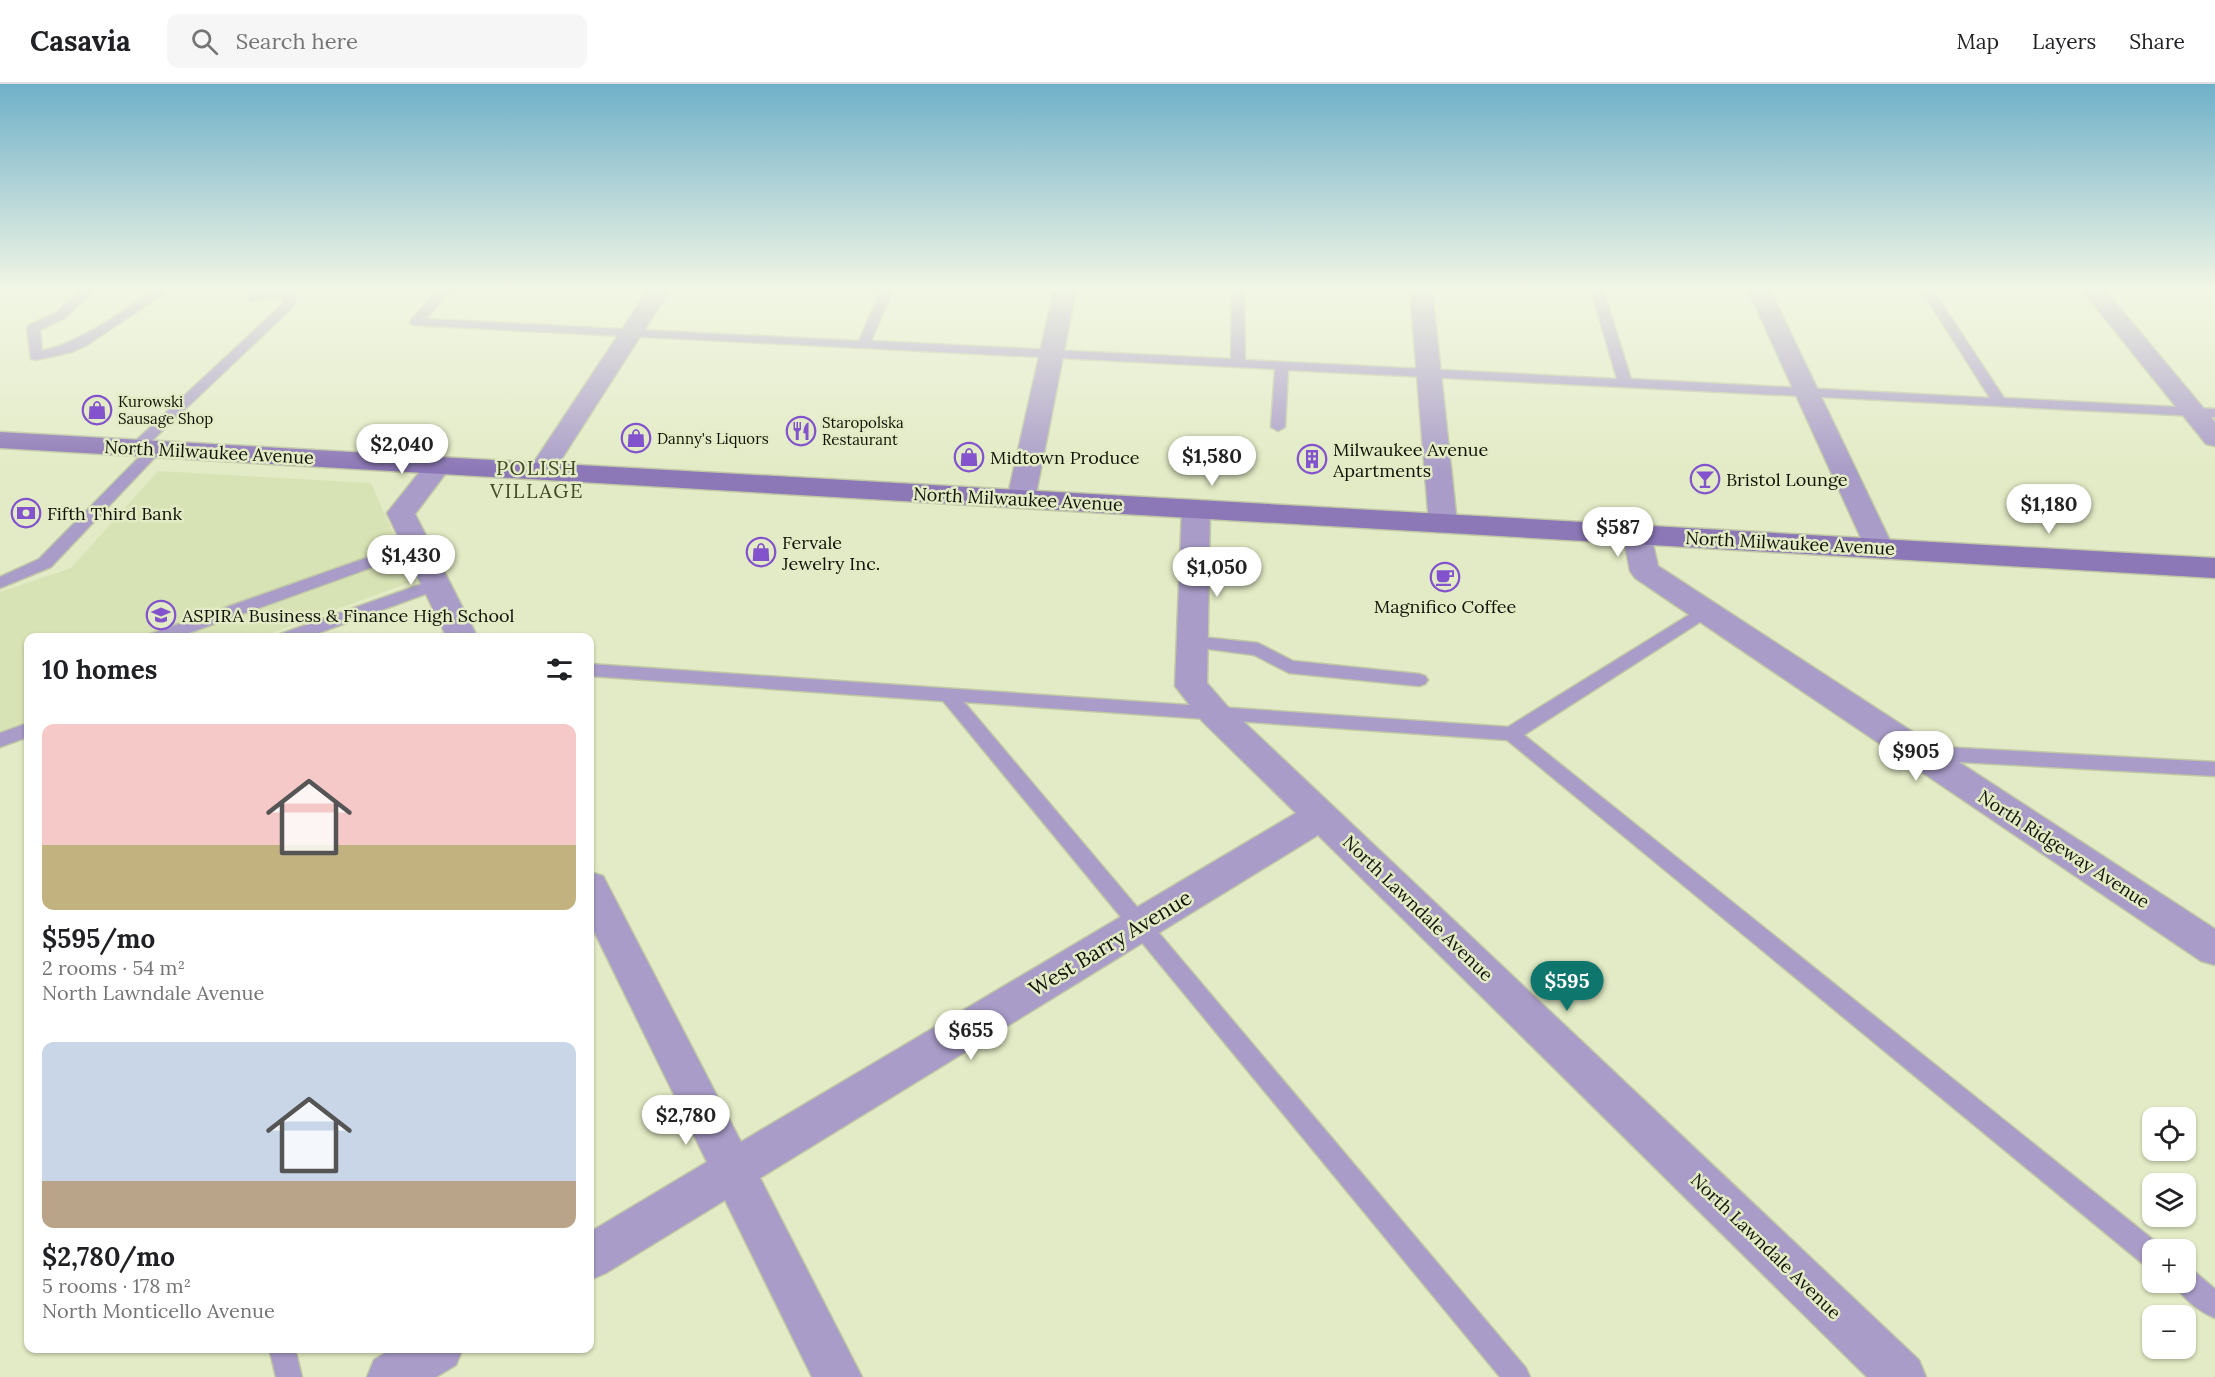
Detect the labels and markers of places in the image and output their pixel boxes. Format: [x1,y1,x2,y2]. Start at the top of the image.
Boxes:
place label: Kurowski Sausage Shop [118,392,213,428]
shop icon: Kurowski Sausage Shop [81,394,113,426]
place label: Staropolska Restaurant [822,413,904,449]
restaurant icon: Staropolska Restaurant [785,415,817,447]
shop icon: Danny's Liquors [620,422,652,454]
pin: $2,040 [353,424,451,475]
place label: Danny's Liquors [657,429,769,448]
pin: $1,580 [1163,436,1261,487]
place label: Milwaukee Avenue Apartments [1332,438,1489,482]
shop icon: Midtown Produce [953,441,985,473]
building icon: Milwaukee Avenue Apartments [1296,443,1328,475]
place label: Midtown Produce [990,446,1140,469]
bar icon: Bristol Lounge [1689,463,1721,495]
place label: Bristol Lounge [1726,468,1848,491]
pin: $1,180 [2000,484,2098,535]
bank icon: Fifth Third Bank [10,497,42,529]
place label: Fifth Third Bank [47,502,183,525]
pin: $587 [1582,507,1654,558]
place label: Fervale Jewelry Inc. [781,531,880,575]
pin: $1,430 [362,535,460,586]
shop icon: Fervale Jewelry Inc. [745,536,777,568]
pin: $1,050 [1168,547,1266,598]
cafe icon: Magnifico Coffee [1429,561,1461,593]
place label: Magnifico Coffee [1374,595,1516,618]
school or university icon: ASPIRA Business & Finance High School [145,599,177,631]
place label: ASPIRA Business & Finance High School [181,604,514,627]
pin: $905 [1880,731,1952,782]
pin: $595 [1531,961,1603,1012]
pin: $655 [935,1010,1007,1061]
pin: $2,780 [637,1095,735,1146]

